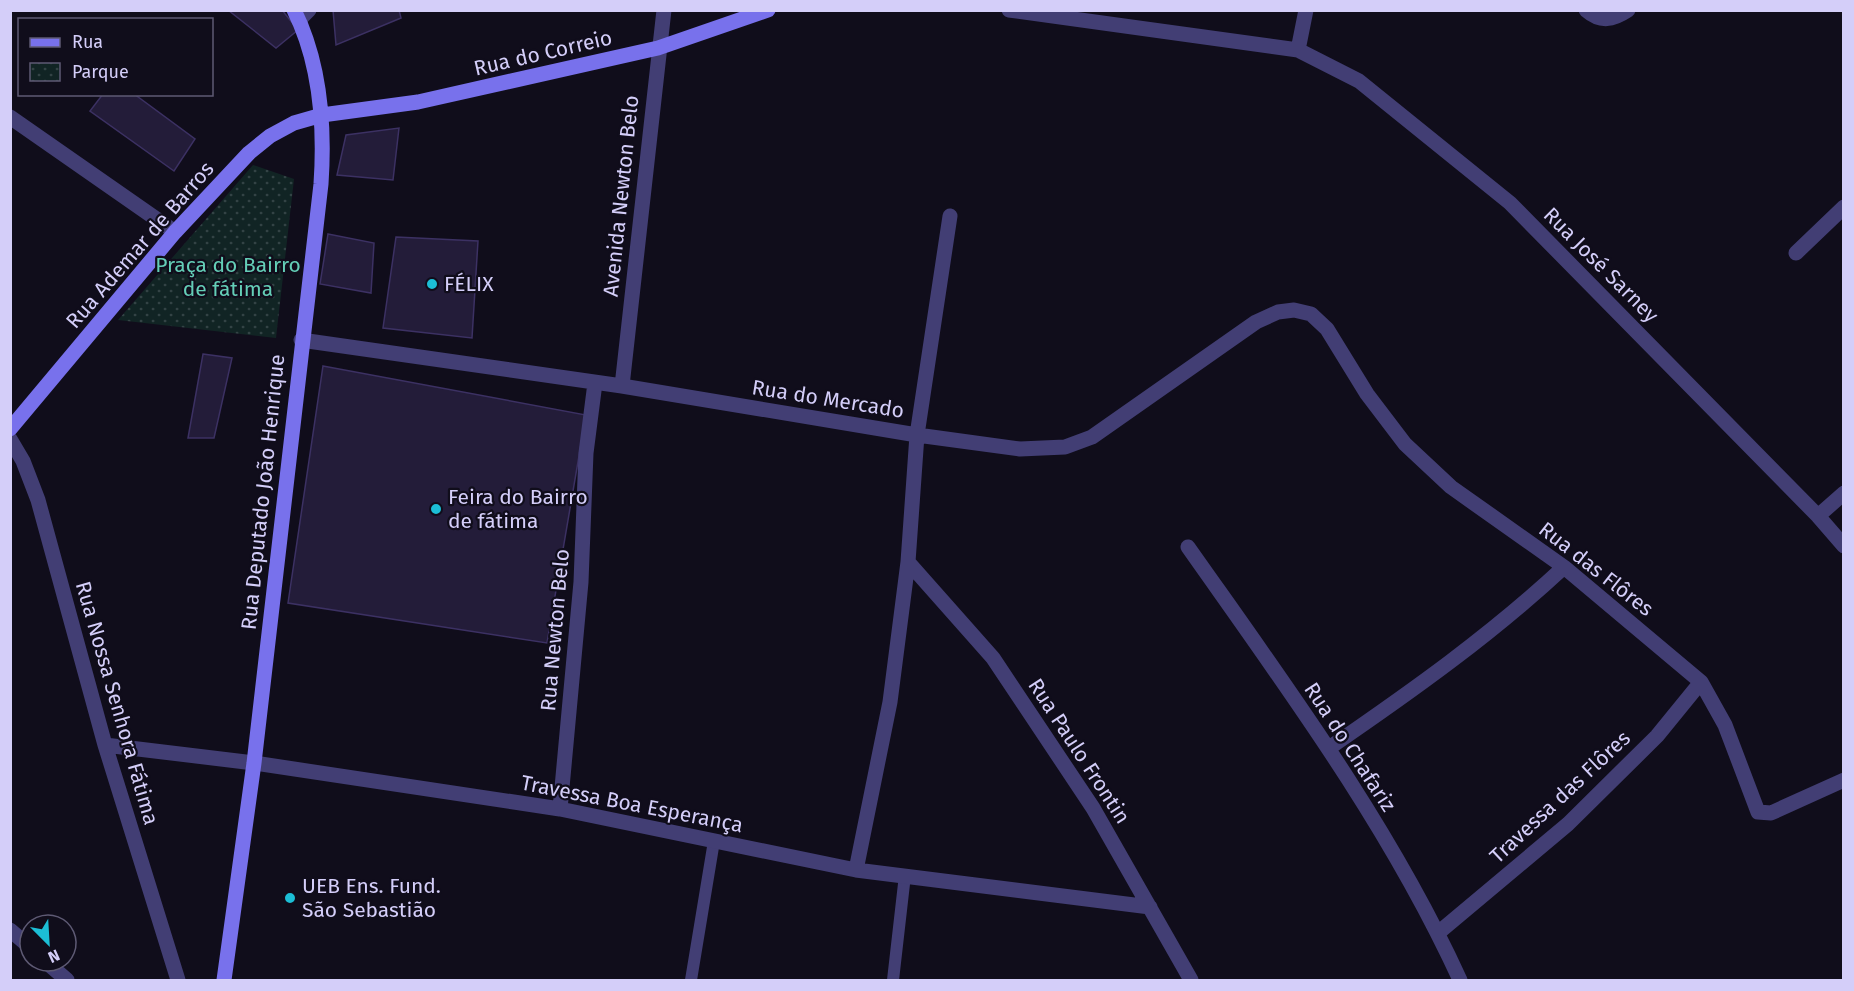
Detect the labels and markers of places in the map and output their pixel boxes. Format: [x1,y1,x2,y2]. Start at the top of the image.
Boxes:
place label: FÉLIX [444,271,494,297]
marker: FÉLIX [425,277,439,291]
place label: Feira do Bairro de fátima [448,484,588,534]
marker: Feira do Bairro de fátima [429,502,443,516]
place label: UEB Ens. Fund. São Sebastião [302,873,441,923]
marker: UEB Ens. Fund. São Sebastião [283,891,297,905]

